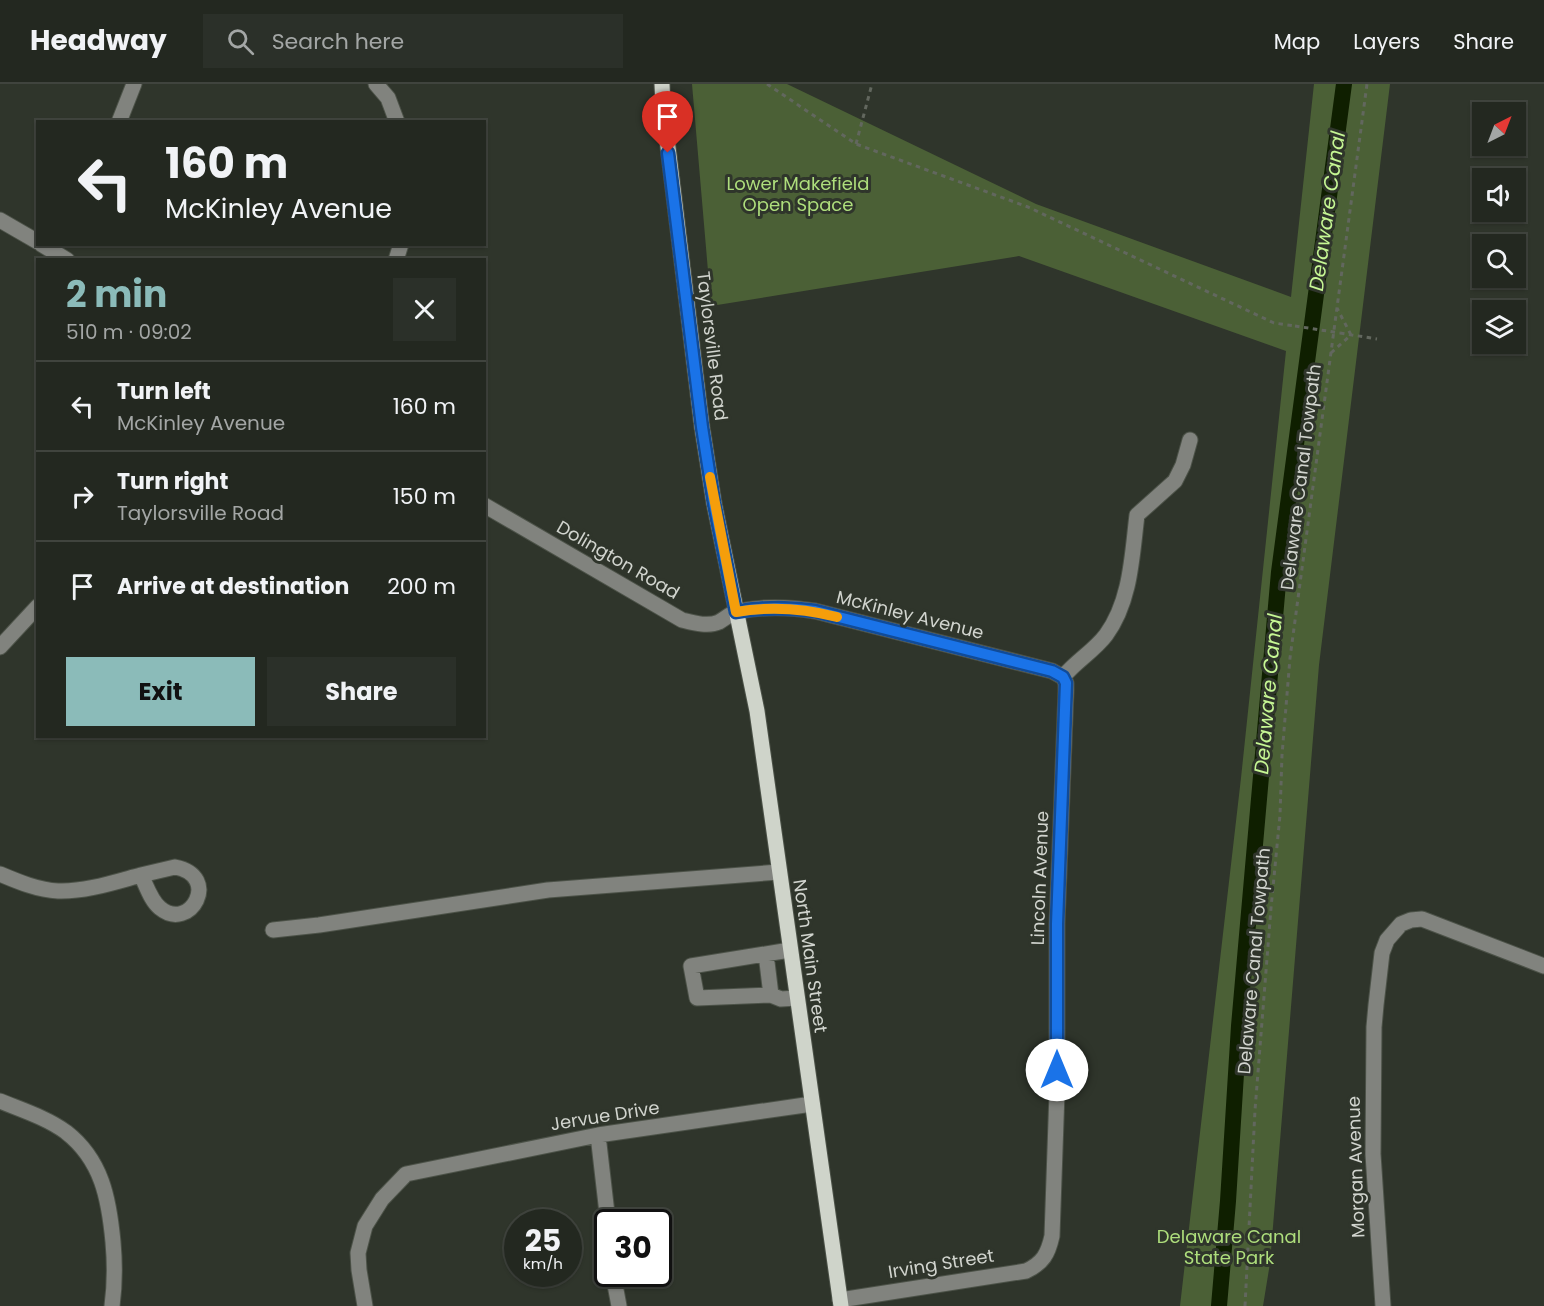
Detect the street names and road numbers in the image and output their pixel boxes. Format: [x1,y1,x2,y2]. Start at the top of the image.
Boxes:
street label: Taylorsville Road [691,270,734,422]
street label: Delaware Canal Towpath [1274,363,1327,591]
street label: Dolington Road [552,514,684,605]
street label: McKinley Avenue [834,584,987,645]
street label: Lincoln Avenue [1025,810,1054,946]
street label: Delaware Canal Towpath [1231,847,1276,1075]
street label: North Main Street [787,877,834,1034]
street label: Jervue Drive [549,1095,661,1136]
street label: Morgan Avenue [1341,1096,1370,1238]
street label: Irving Street [886,1243,996,1284]

